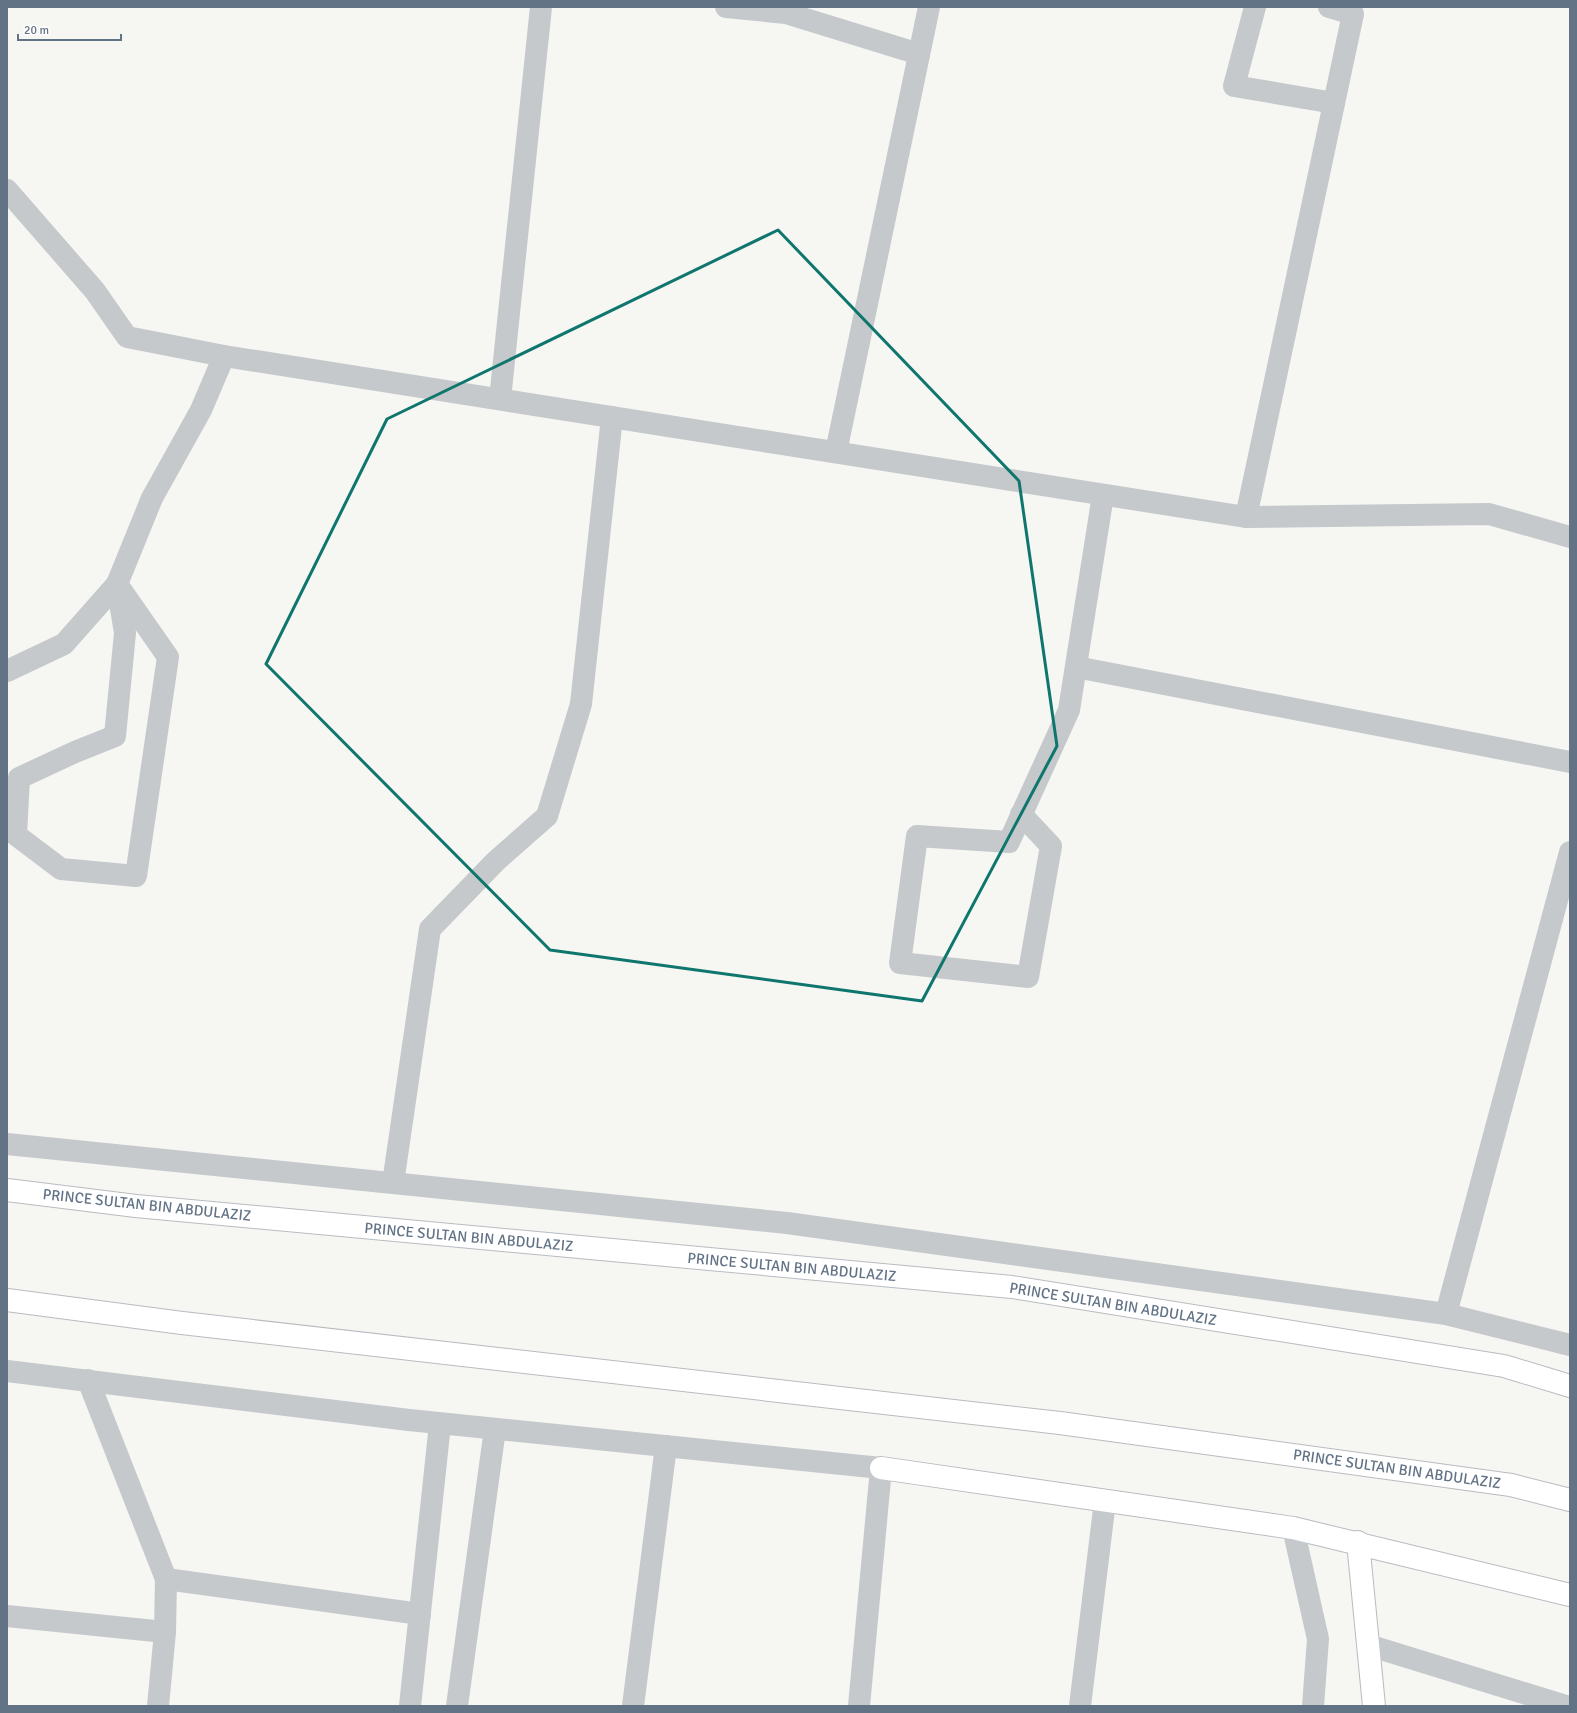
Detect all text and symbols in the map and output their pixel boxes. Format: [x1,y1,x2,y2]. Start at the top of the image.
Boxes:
scale bar [18,16,121,42]
text: 20 m [24,23,49,38]
street label: PRINCE SULTAN BIN ABDULAZIZ [42,1185,252,1225]
street label: PRINCE SULTAN BIN ABDULAZIZ [364,1219,574,1255]
street label: PRINCE SULTAN BIN ABDULAZIZ [687,1249,897,1285]
street label: PRINCE SULTAN BIN ABDULAZIZ [1008,1279,1218,1329]
street label: PRINCE SULTAN BIN ABDULAZIZ [1292,1445,1502,1493]

